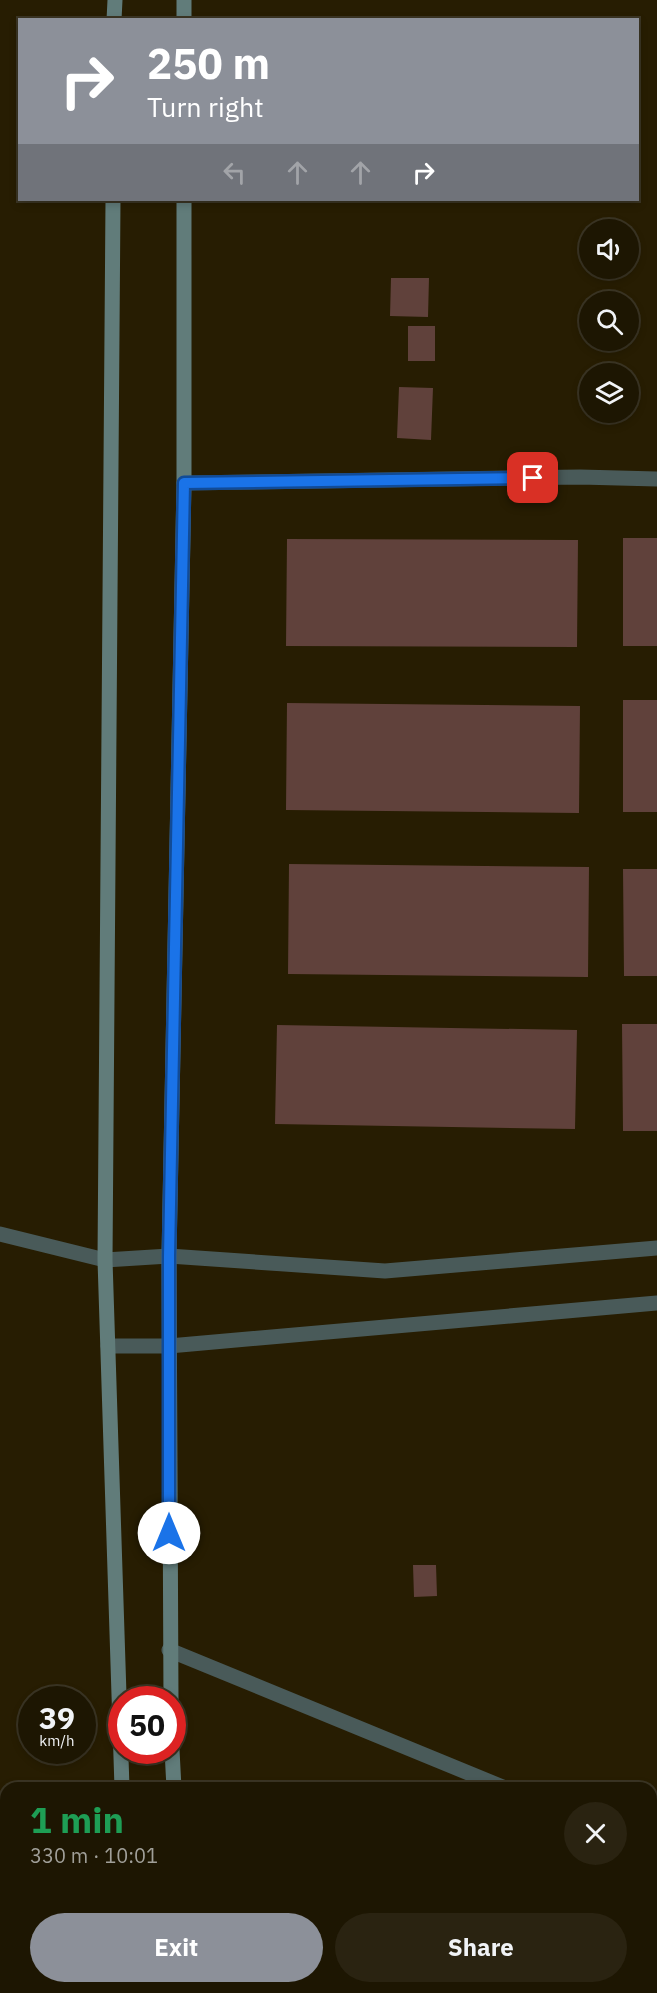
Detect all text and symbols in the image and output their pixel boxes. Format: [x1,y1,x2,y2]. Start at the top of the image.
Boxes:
text: 250 m [147,36,270,91]
icon: right [48,42,126,120]
text: Turn right [147,89,264,124]
icon: left [218,156,251,189]
icon: ahead [281,156,314,189]
icon: ahead [344,156,377,189]
icon: right [407,156,440,189]
map controls [579,219,639,423]
button: sound [579,219,639,279]
button: search [579,291,639,351]
button: layers [579,363,639,423]
pin [507,452,558,503]
icon: arrive [516,461,549,494]
position arrow [137,1501,201,1565]
speed limit sign: 50 [108,1686,186,1764]
text: 39 [39,1698,75,1737]
text: km/h [39,1731,75,1750]
text: 1 min [30,1796,124,1843]
button: close [564,1802,627,1865]
text: 330 m · 10:01 [30,1842,158,1869]
button: Exit [30,1913,323,1982]
button: Share [335,1913,627,1982]

